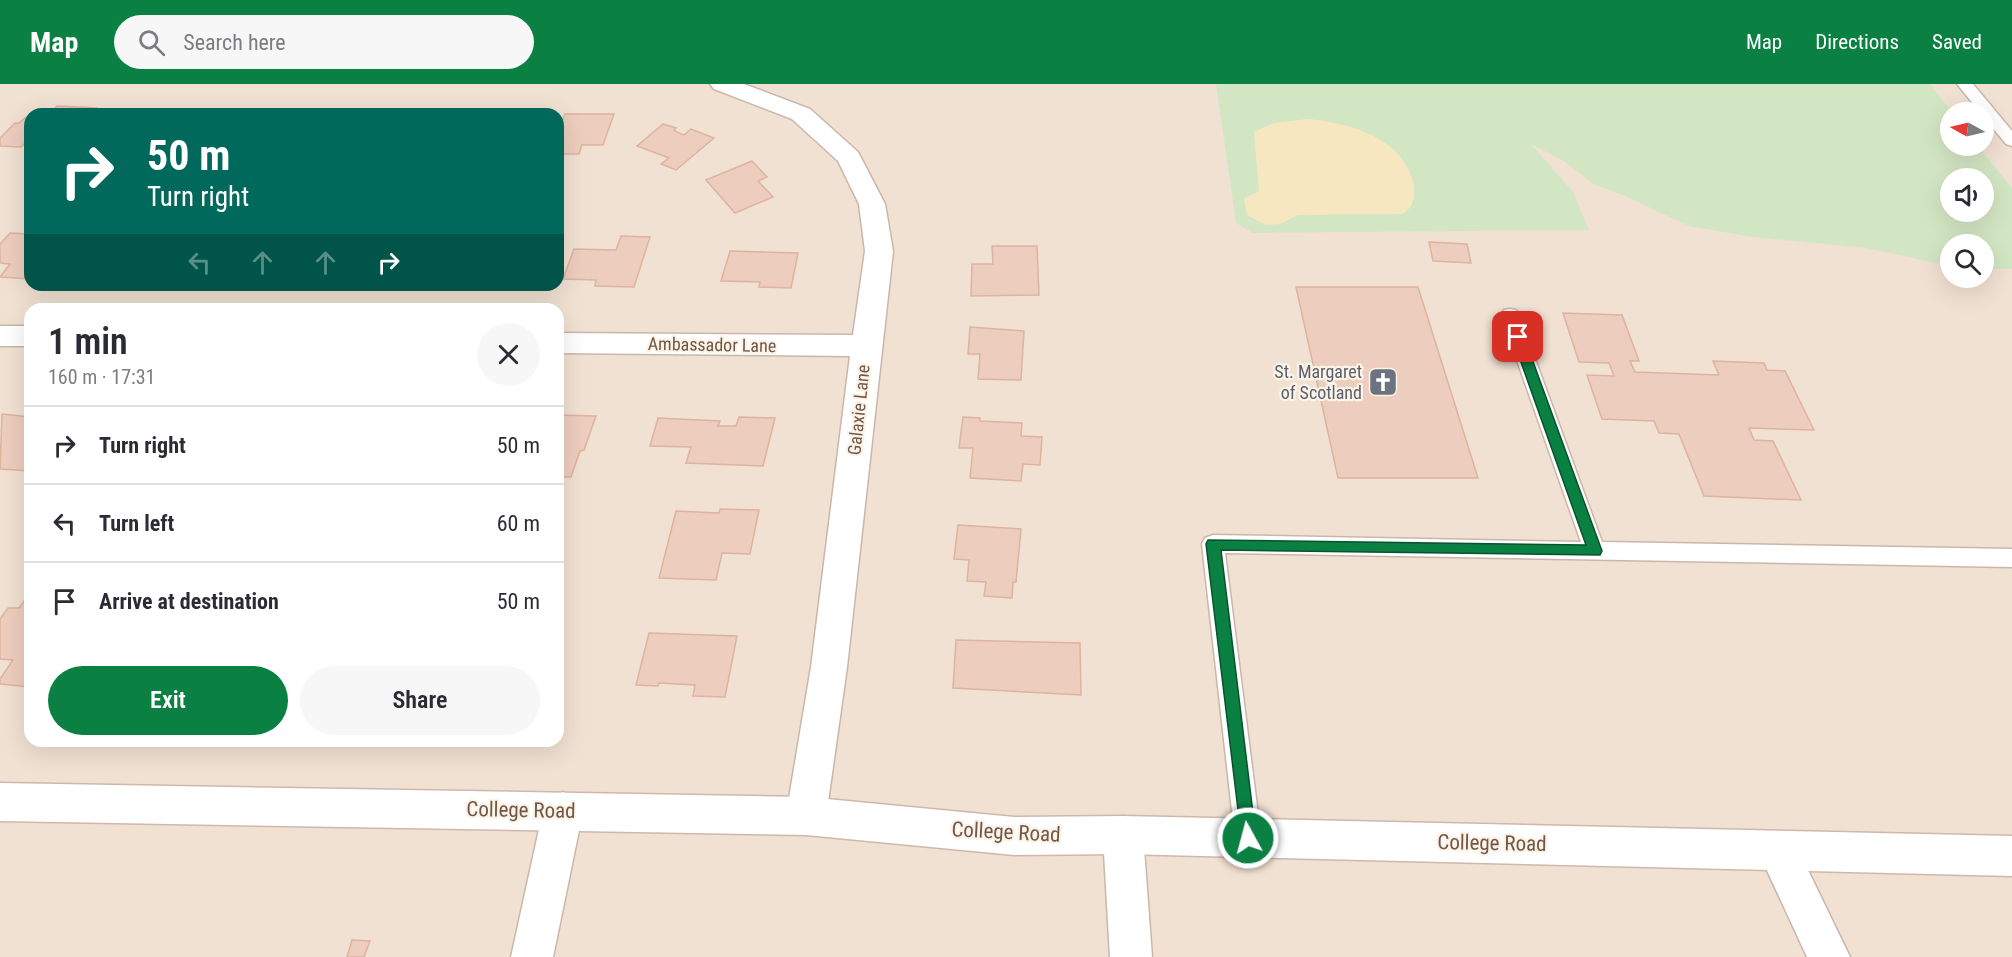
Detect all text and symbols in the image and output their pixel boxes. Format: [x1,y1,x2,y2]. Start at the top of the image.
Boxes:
search box [114,15,534,69]
text: Map [30,26,78,59]
icon: search [135,26,168,59]
text: Search here [183,30,286,55]
text: Map [1746,30,1782,54]
text: Directions [1815,30,1899,54]
text: Saved [1932,30,1982,54]
north arrow [1940,102,1994,156]
map controls [1940,102,1994,288]
text: 50 m [147,131,230,180]
icon: right [48,132,126,210]
button: sound [1940,168,1994,222]
text: Turn right [147,181,249,213]
button: search [1940,234,1994,288]
icon: left [183,246,216,279]
icon: ahead [246,246,279,279]
icon: ahead [309,246,342,279]
icon: right [372,246,405,279]
pin [1492,311,1543,362]
icon: arrive [1501,320,1534,353]
text: 1 min [48,321,128,363]
button: close [477,323,540,386]
street label: Ambassador Lane [648,333,776,356]
place label: St. Margaret of Scotland [1274,361,1362,403]
street label: Galaxie Lane [843,364,874,456]
text: 160 m · 17:31 [48,365,155,389]
church icon: St. Margaret of Scotland [1367,366,1399,398]
icon: right [48,429,81,462]
text: Turn right [99,433,186,458]
text: 50 m [497,433,540,458]
icon: left [48,507,81,540]
text: Turn left [99,511,174,536]
text: 60 m [497,511,540,536]
icon: arrive [48,585,81,618]
text: Arrive at destination [99,589,279,614]
text: 50 m [497,589,540,614]
button: Exit [48,666,288,735]
button: Share [300,666,540,735]
street label: College Road [466,797,576,823]
position arrow [1216,806,1280,870]
street label: College Road [951,817,1061,847]
street label: College Road [1437,830,1547,856]

